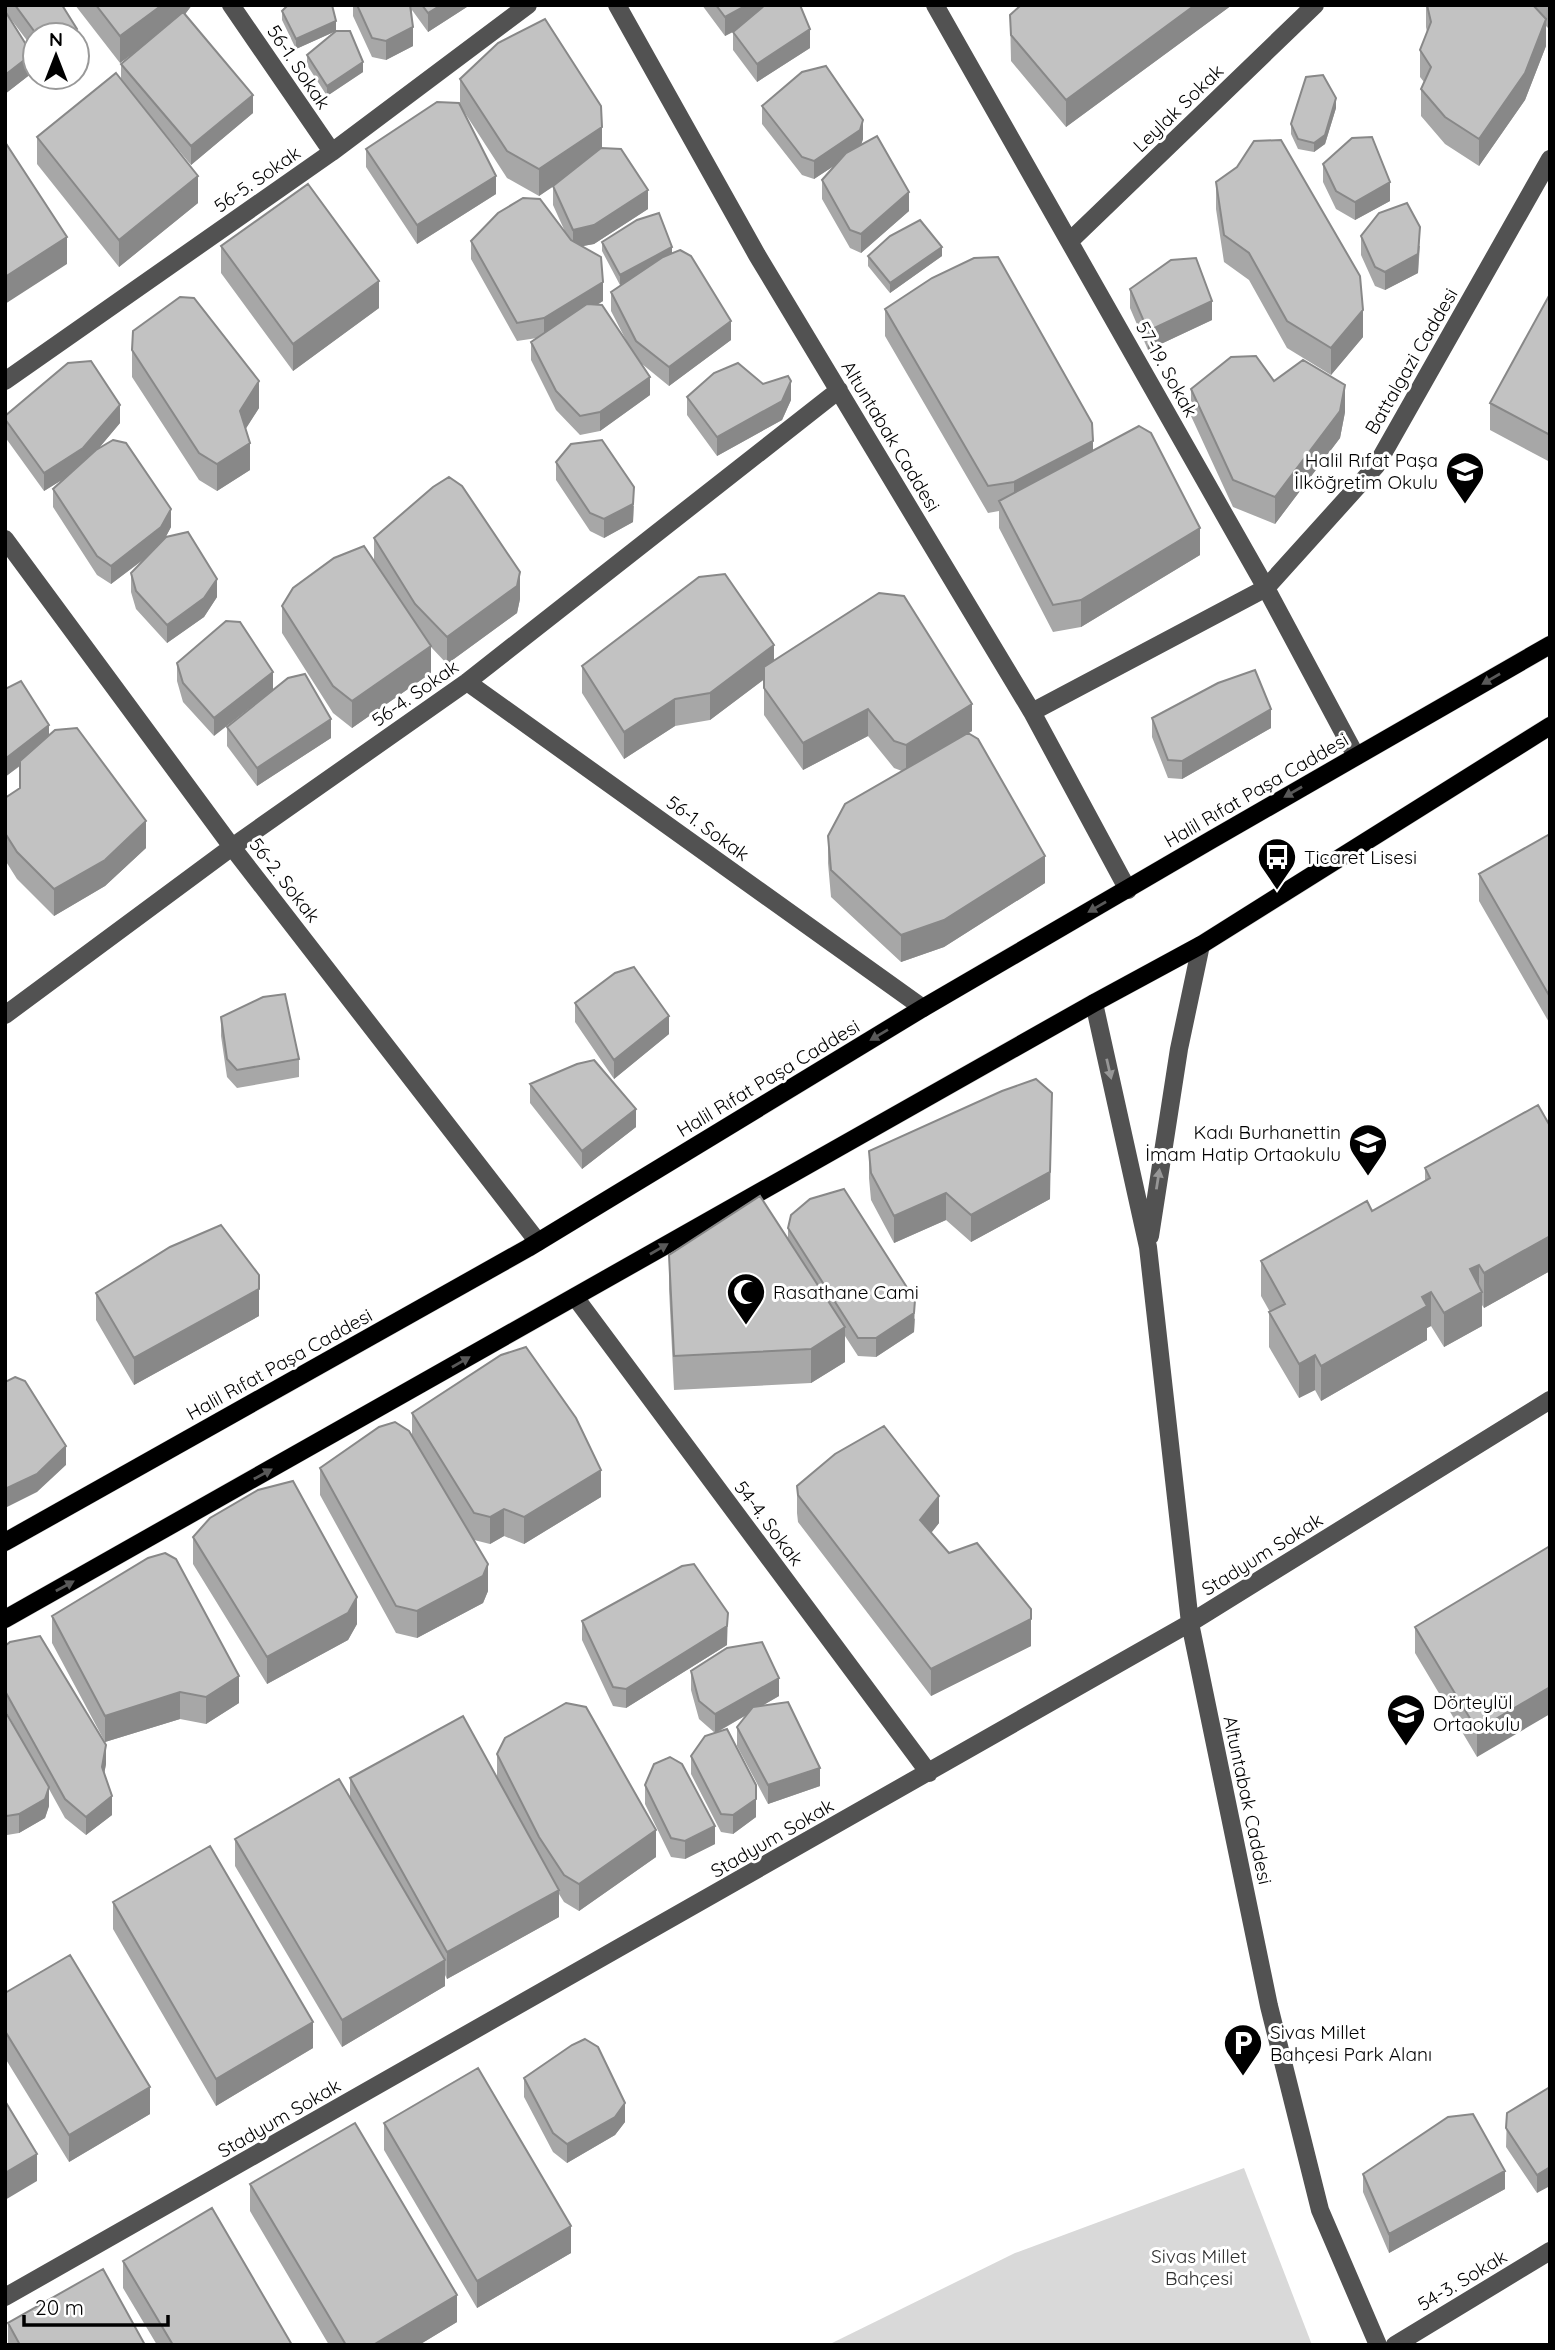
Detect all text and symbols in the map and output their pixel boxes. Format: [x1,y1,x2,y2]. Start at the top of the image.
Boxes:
street label: 56-1. Sokak [262,20,336,114]
north arrow [21,21,91,91]
text: N [49,27,63,51]
street label: Leylak Sokak [1128,59,1228,157]
street label: 56-5. Sokak [209,140,305,218]
street label: Battalgazi Caddesi [1359,284,1463,438]
street label: 57-19. Sokak [1131,317,1203,421]
street label: Altuntabak Caddesi [836,356,946,516]
place label: Halil Rıfat Paşa İlköğretim Okulu [1294,448,1438,494]
school or university icon: Halil Rıfat Paşa İlköğretim Okulu [1444,450,1486,505]
street label: 56-4. Sokak [367,654,463,732]
one-way arrow [1481,673,1500,685]
street label: Halil Rıfat Paşa Caddesi [1160,727,1352,853]
one-way arrow [1283,786,1303,798]
street label: 56-1. Sokak [662,790,754,866]
street label: 56-2. Sokak [244,833,326,927]
bus stop icon: Ticaret Lisesi [1256,836,1298,891]
place label: Ticaret Lisesi [1304,845,1417,869]
one-way arrow [1087,901,1107,913]
street label: Halil Rıfat Paşa Caddesi [672,1014,864,1142]
one-way arrow [870,1028,889,1041]
one-way arrow [1104,1058,1115,1080]
place label: Kadı Burhanettin İmam Hatip Ortaokulu [1145,1120,1341,1166]
school or university icon: Kadı Burhanettin İmam Hatip Ortaokulu [1347,1122,1389,1177]
one-way arrow [1153,1168,1164,1190]
one-way arrow [649,1243,668,1255]
mosque icon: Rasathane Cami [725,1271,767,1326]
place label: Rasathane Cami [773,1280,919,1304]
street label: Halil Rıfat Paşa Caddesi [182,1303,376,1425]
one-way arrow [451,1356,471,1368]
one-way arrow [253,1468,273,1480]
street label: 54-4. Sokak [729,1476,809,1570]
street label: Stadyum Sokak [1197,1507,1327,1601]
one-way arrow [55,1580,74,1592]
place label: Dörteylül Ortaokulu [1433,1690,1520,1736]
school or university icon: Dörteylül Ortaokulu [1385,1692,1427,1747]
street label: Altuntabak Caddesi [1218,1713,1278,1887]
street label: Stadyum Sokak [706,1793,838,1883]
place label: Sivas Millet Bahçesi Park Alanı [1270,2020,1432,2066]
parking icon: Sivas Millet Bahçesi Park Alanı [1222,2022,1264,2077]
street label: Stadyum Sokak [213,2073,345,2163]
park label: Sivas Millet Bahçesi [1151,2244,1247,2290]
street label: 54-3. Sokak [1413,2244,1511,2316]
scale bar [24,2284,168,2328]
text: 20 m [35,2294,84,2320]

